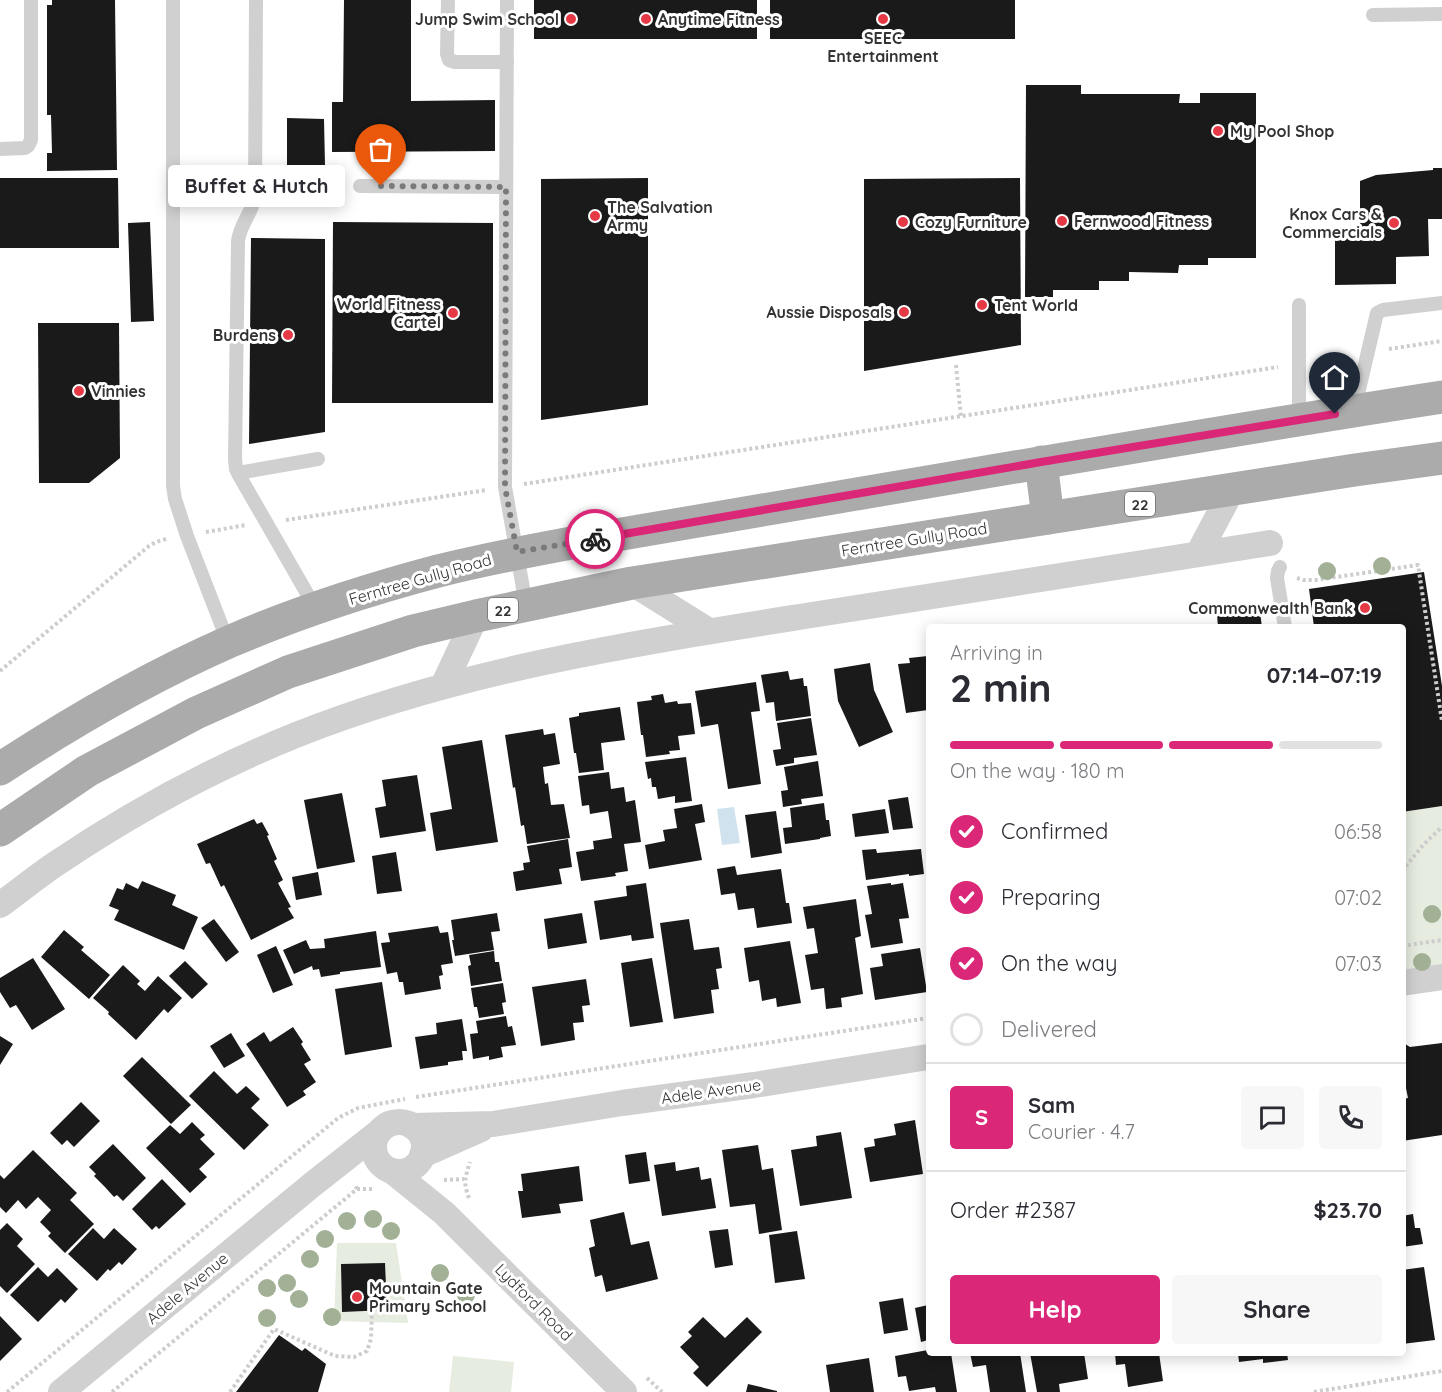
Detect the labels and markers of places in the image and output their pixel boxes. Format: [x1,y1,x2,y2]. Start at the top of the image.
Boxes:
place label: Jump Swim School [415,9,559,29]
place label: Anytime Fitness [658,9,780,29]
marker: Jump Swim School [564,12,578,26]
marker: Anytime Fitness [639,12,653,26]
marker: SEEC Entertainment [876,12,890,26]
place label: SEEC Entertainment [827,28,939,66]
place label: My Pool Shop [1230,121,1334,141]
pin [355,124,406,186]
marker: My Pool Shop [1211,124,1225,138]
callout: Buffet & Hutch [168,165,345,207]
place label: The Salvation Army [607,197,713,235]
place label: Knox Cars & Commercials [1282,204,1382,242]
marker: The Salvation Army [588,209,602,223]
place label: Fernwood Fitness [1074,211,1209,231]
place label: Cozy Furniture [915,212,1027,232]
marker: Fernwood Fitness [1055,214,1069,228]
marker: Cozy Furniture [896,215,910,229]
marker: Knox Cars & Commercials [1387,216,1401,230]
place label: World Fitness Cartel [337,294,441,332]
place label: Tent World [994,295,1078,315]
marker: Tent World [975,298,989,312]
place label: Aussie Disposals [767,302,892,322]
marker: Aussie Disposals [897,305,911,319]
marker: World Fitness Cartel [446,306,460,320]
place label: Burdens [213,325,276,345]
marker: Burdens [281,328,295,342]
pin [1309,352,1360,414]
place label: Vinnies [91,381,146,401]
marker: Vinnies [72,384,86,398]
place label: Commonwealth Bank [1188,598,1353,618]
marker: Commonwealth Bank [1358,601,1372,615]
place label: Mountain Gate Primary School [369,1278,487,1316]
marker: Mountain Gate Primary School [350,1290,364,1304]

